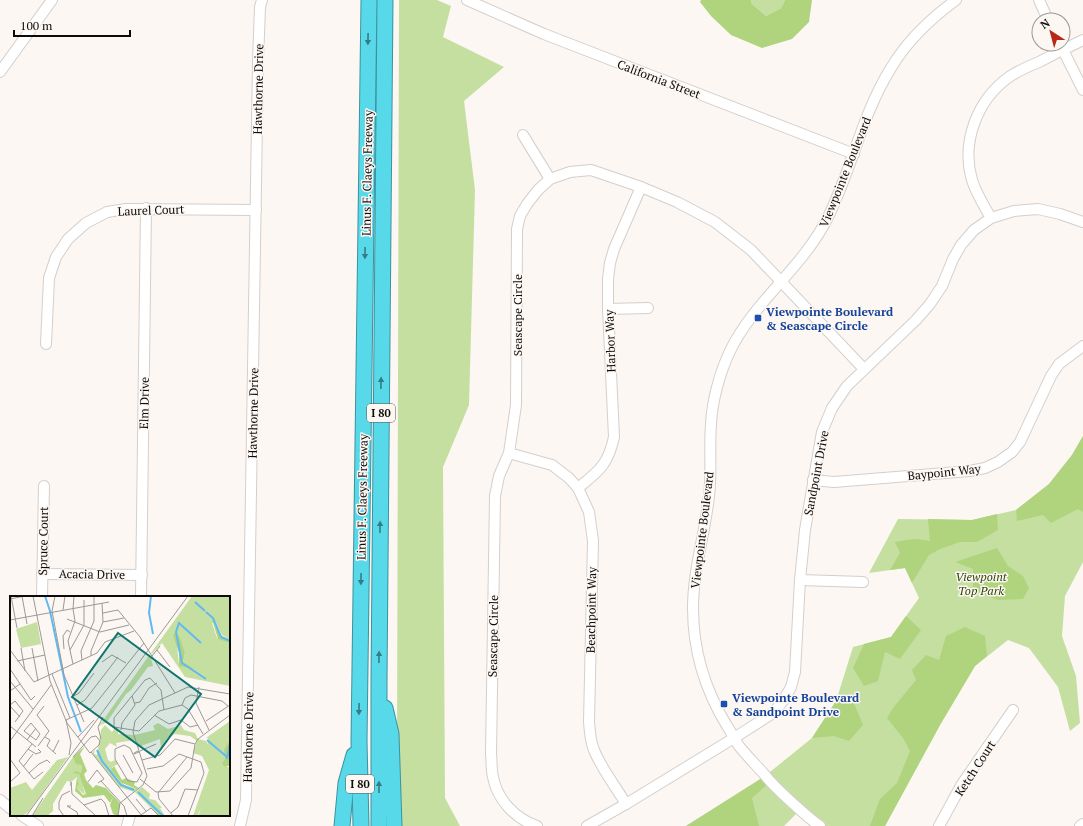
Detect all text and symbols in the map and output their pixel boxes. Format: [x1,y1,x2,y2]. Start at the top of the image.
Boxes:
scale bar [14,12,130,38]
north arrow [1031,12,1071,52]
text: N [1038,15,1053,32]
text: 100 m [20,18,53,33]
one-way arrow [365,33,372,45]
street label: Hawthorne Drive [250,43,266,135]
street label: California Street [615,56,703,102]
street label: Linus F. Claeys Freeway [358,109,376,236]
street label: Viewpointe Boulevard [816,114,874,229]
street label: Laurel Court [117,201,185,219]
one-way arrow [362,247,369,259]
street label: Seascape Circle [510,274,525,356]
place label: Viewpointe Boulevard & Seascape Circle [766,304,894,333]
street label: Harbor Way [601,308,619,373]
marker: Viewpointe Boulevard & Seascape Circle [753,313,763,323]
street label: Hawthorne Drive [245,367,261,459]
one-way arrow [378,376,384,389]
street label: Elm Drive [136,377,152,429]
road number: I 80 [367,404,395,422]
street label: Sandpoint Drive [800,429,832,517]
street label: Linus F. Claeys Freeway [353,433,371,560]
street label: Baypoint Way [907,461,982,483]
street label: Viewpointe Boulevard [687,470,717,589]
street label: Spruce Court [35,506,51,576]
one-way arrow [377,520,383,533]
street label: Acacia Drive [59,566,125,582]
street label: Beachpoint Way [583,566,599,653]
park label: Viewpoint Top Park [955,569,1008,598]
one-way arrow [358,573,364,586]
street label: Seascape Circle [485,595,501,677]
inset map [10,596,230,816]
one-way arrow [376,650,382,663]
place label: Viewpointe Boulevard & Sandpoint Drive [732,690,860,719]
street label: Hawthorne Drive [240,691,256,783]
marker: Viewpointe Boulevard & Sandpoint Drive [719,699,729,709]
one-way arrow [356,703,362,716]
street label: Ketch Court [951,737,999,799]
road number: I 80 [346,775,374,793]
one-way arrow [376,780,382,793]

